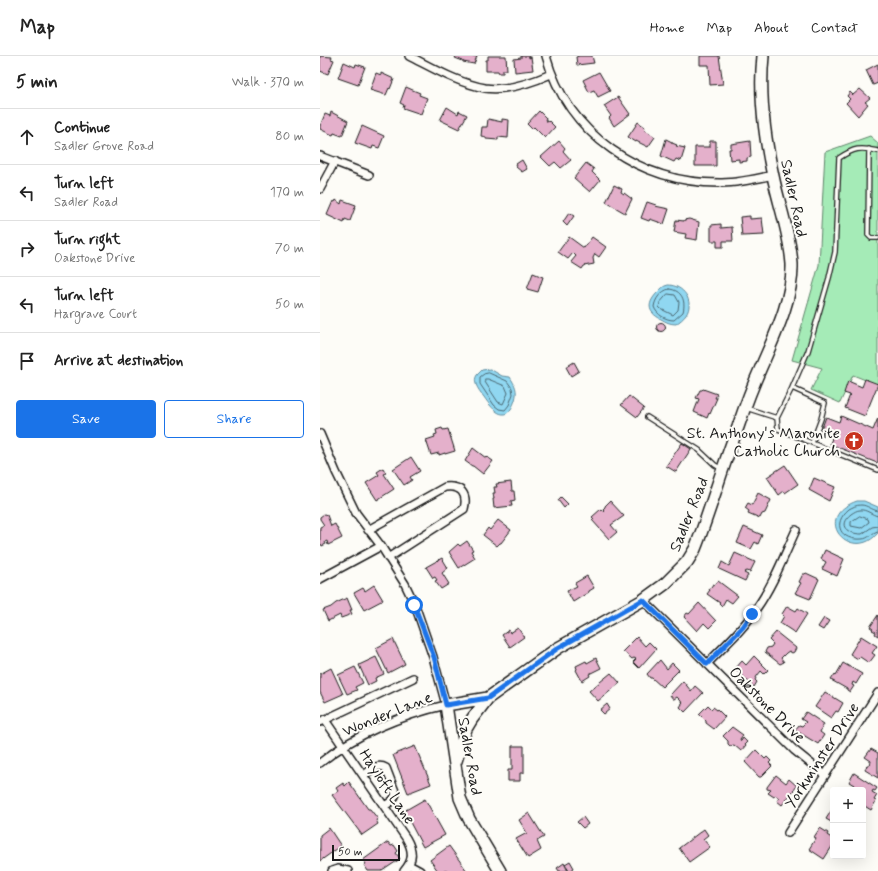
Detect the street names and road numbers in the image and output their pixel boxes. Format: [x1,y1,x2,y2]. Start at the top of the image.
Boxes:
street label: Sadler Road [775,158,812,239]
street label: Sadler Road [665,474,714,555]
street label: Oakstone Drive [724,662,810,748]
street label: Wonder Lane [339,687,436,742]
street label: Yorkminster Drive [780,699,864,813]
street label: Sadler Road [452,716,487,797]
street label: Hayloft Lane [354,745,420,829]

